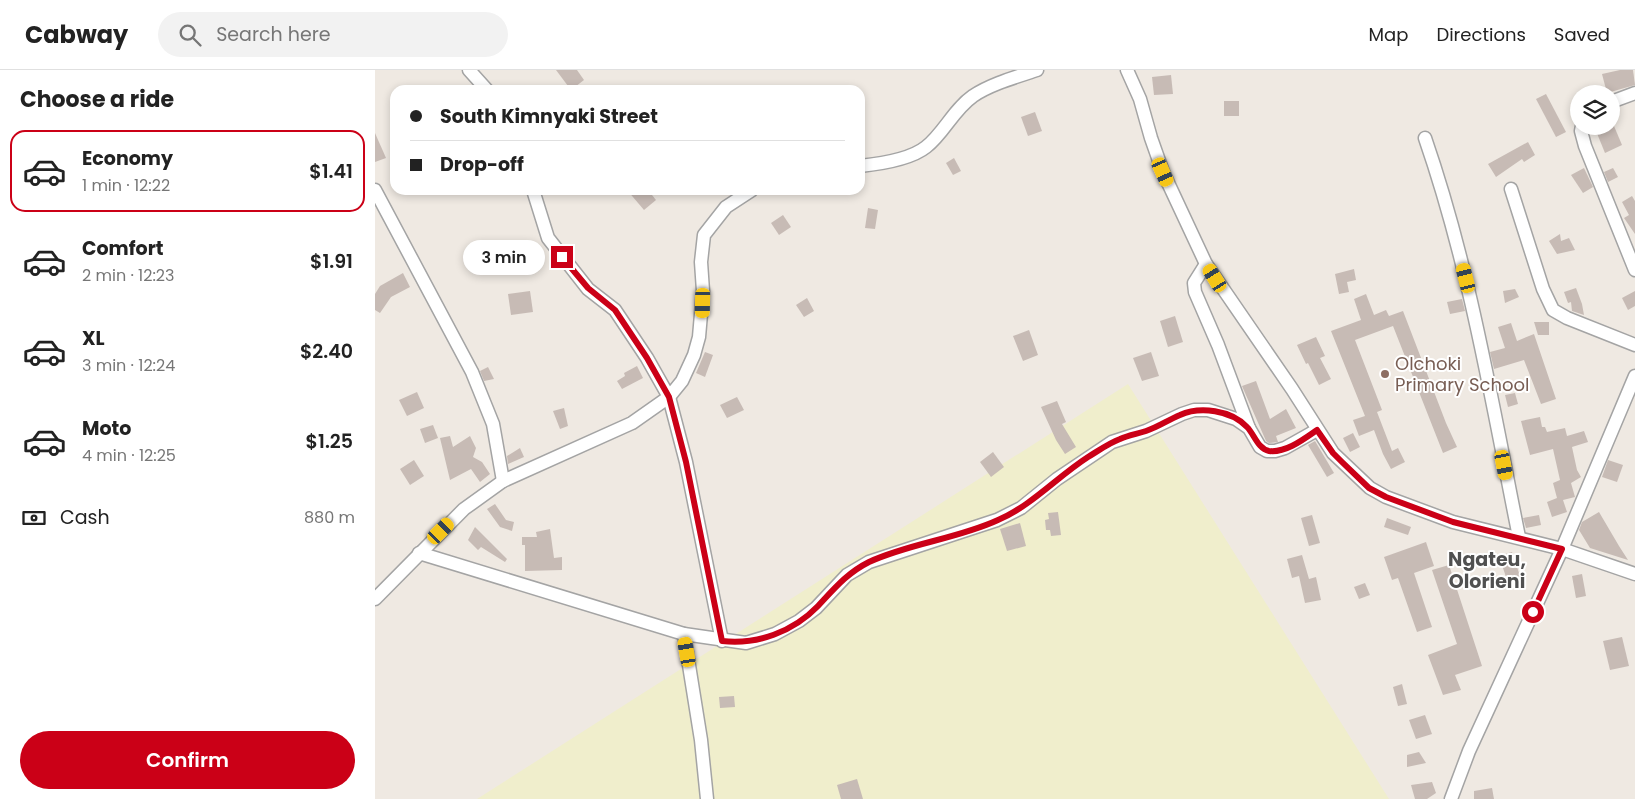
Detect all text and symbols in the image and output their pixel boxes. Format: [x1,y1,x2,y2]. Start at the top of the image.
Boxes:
search box [158,12,508,57]
text: Cabway [25,18,128,51]
icon: search [176,21,204,49]
text: Search here [216,21,331,48]
text: Map [1369,22,1408,47]
text: Directions [1436,22,1526,47]
text: Saved [1554,22,1610,47]
text: Choose a ride [20,84,174,115]
map controls [1570,85,1620,135]
button: layers [1570,85,1620,135]
text: South Kimnyaki Street [440,103,658,130]
text: Economy [82,145,173,172]
icon: car [22,149,67,194]
text: Drop-off [440,151,524,178]
car [1150,155,1175,189]
text: $1.41 [309,158,353,185]
text: 1 min · 12:22 [82,174,170,197]
text: Comfort [82,235,164,262]
icon: car [22,239,67,284]
callout: 3 min [462,240,545,274]
text: 3 min [481,246,527,269]
route end [551,246,573,268]
text: $1.91 [310,248,353,275]
car [1200,261,1229,295]
car [1455,262,1476,294]
text: 2 min · 12:23 [82,264,174,287]
car [695,288,710,318]
text: XL [82,325,105,352]
icon: car [22,329,67,374]
text: $2.40 [300,338,353,365]
place label: Olchoki Primary School [1395,351,1529,397]
text: 3 min · 12:24 [82,354,175,377]
marker: Olchoki Primary School [1379,368,1391,380]
text: Moto [82,415,131,442]
icon: car [22,419,67,464]
text: $1.25 [306,428,353,455]
text: 4 min · 12:25 [82,444,176,467]
car [1493,449,1514,481]
icon: cash [20,504,48,532]
text: Cash [60,504,110,531]
text: 880 m [304,506,355,529]
car [425,515,456,547]
district label: Ngateu, Olorieni [1448,546,1526,595]
route start [1522,601,1544,623]
car [677,636,696,668]
button: Confirm [20,731,355,789]

